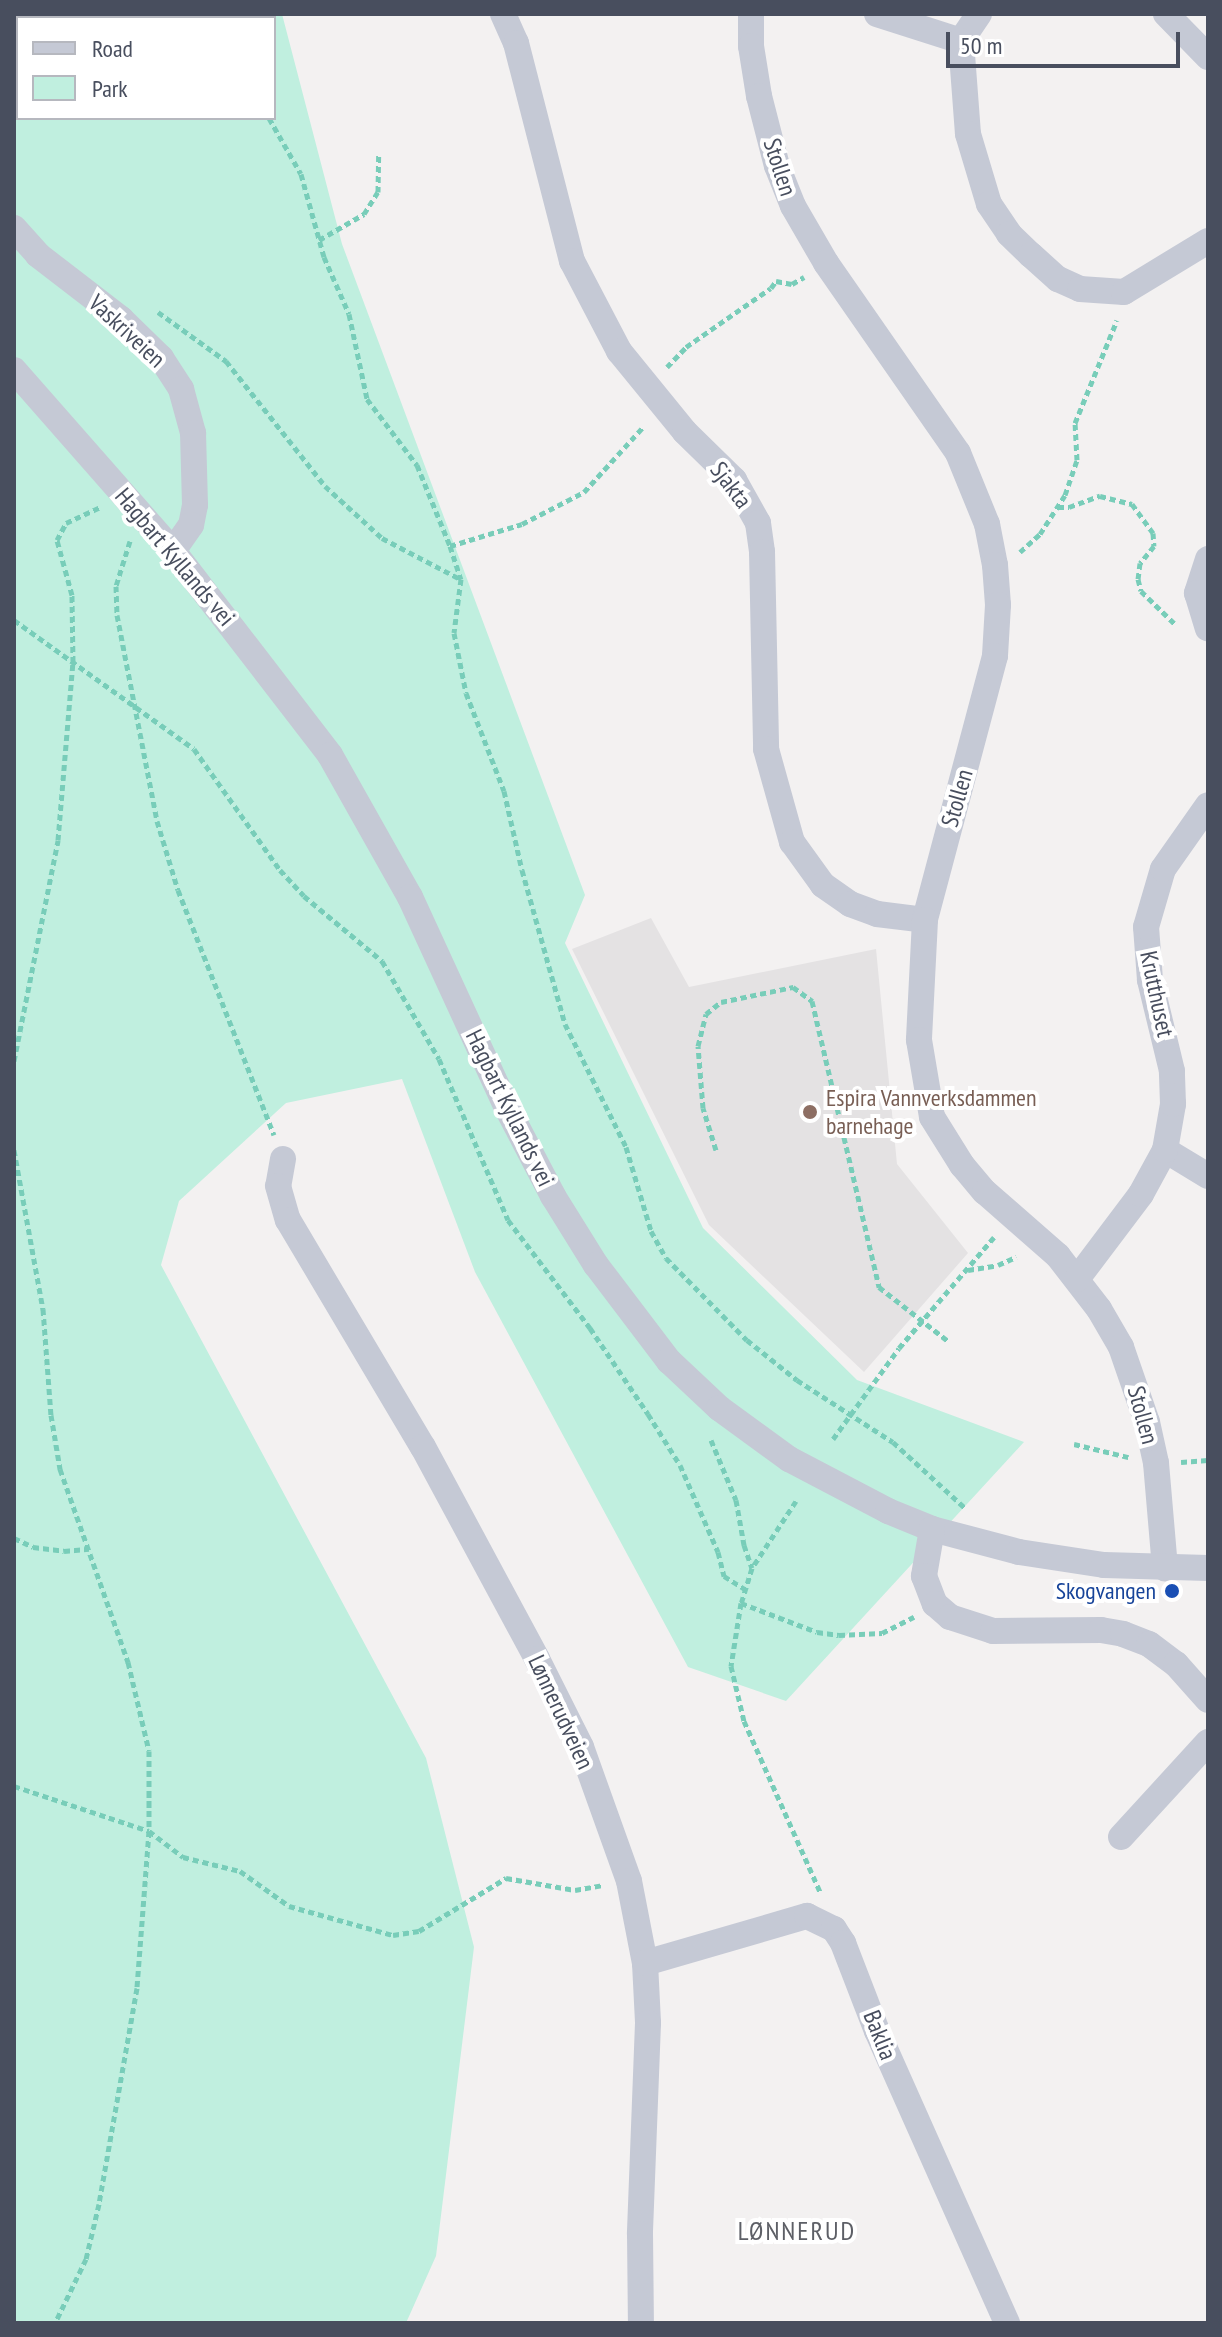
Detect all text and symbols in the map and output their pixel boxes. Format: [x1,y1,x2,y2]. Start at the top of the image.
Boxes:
legend [16,16,276,120]
scale bar [950,16,1184,66]
text: 50 m [960,30,1002,61]
text: Road [92,33,133,64]
text: Park [92,73,128,104]
street label: Stollen [757,135,803,199]
street label: Vaskriveien [83,288,171,374]
street label: Sjakta [704,456,758,514]
street label: Hagbart Kyllands vei [109,482,241,632]
street label: Stollen [935,766,979,830]
street label: Krutthuset [1134,948,1180,1040]
street label: Hagbart Kyllands vei [460,1025,560,1191]
place label: Espira Vannverksdammen barnehage [826,1084,1037,1140]
marker: Espira Vannverksdammen barnehage [801,1103,819,1121]
street label: Stollen [1121,1383,1165,1447]
place label: Skogvangen [1056,1577,1156,1605]
marker: Skogvangen [1163,1582,1181,1600]
street label: Lønnerudveien [522,1650,600,1774]
street label: Baklia [857,2006,903,2064]
district label: LØNNERUD [738,2215,856,2247]

